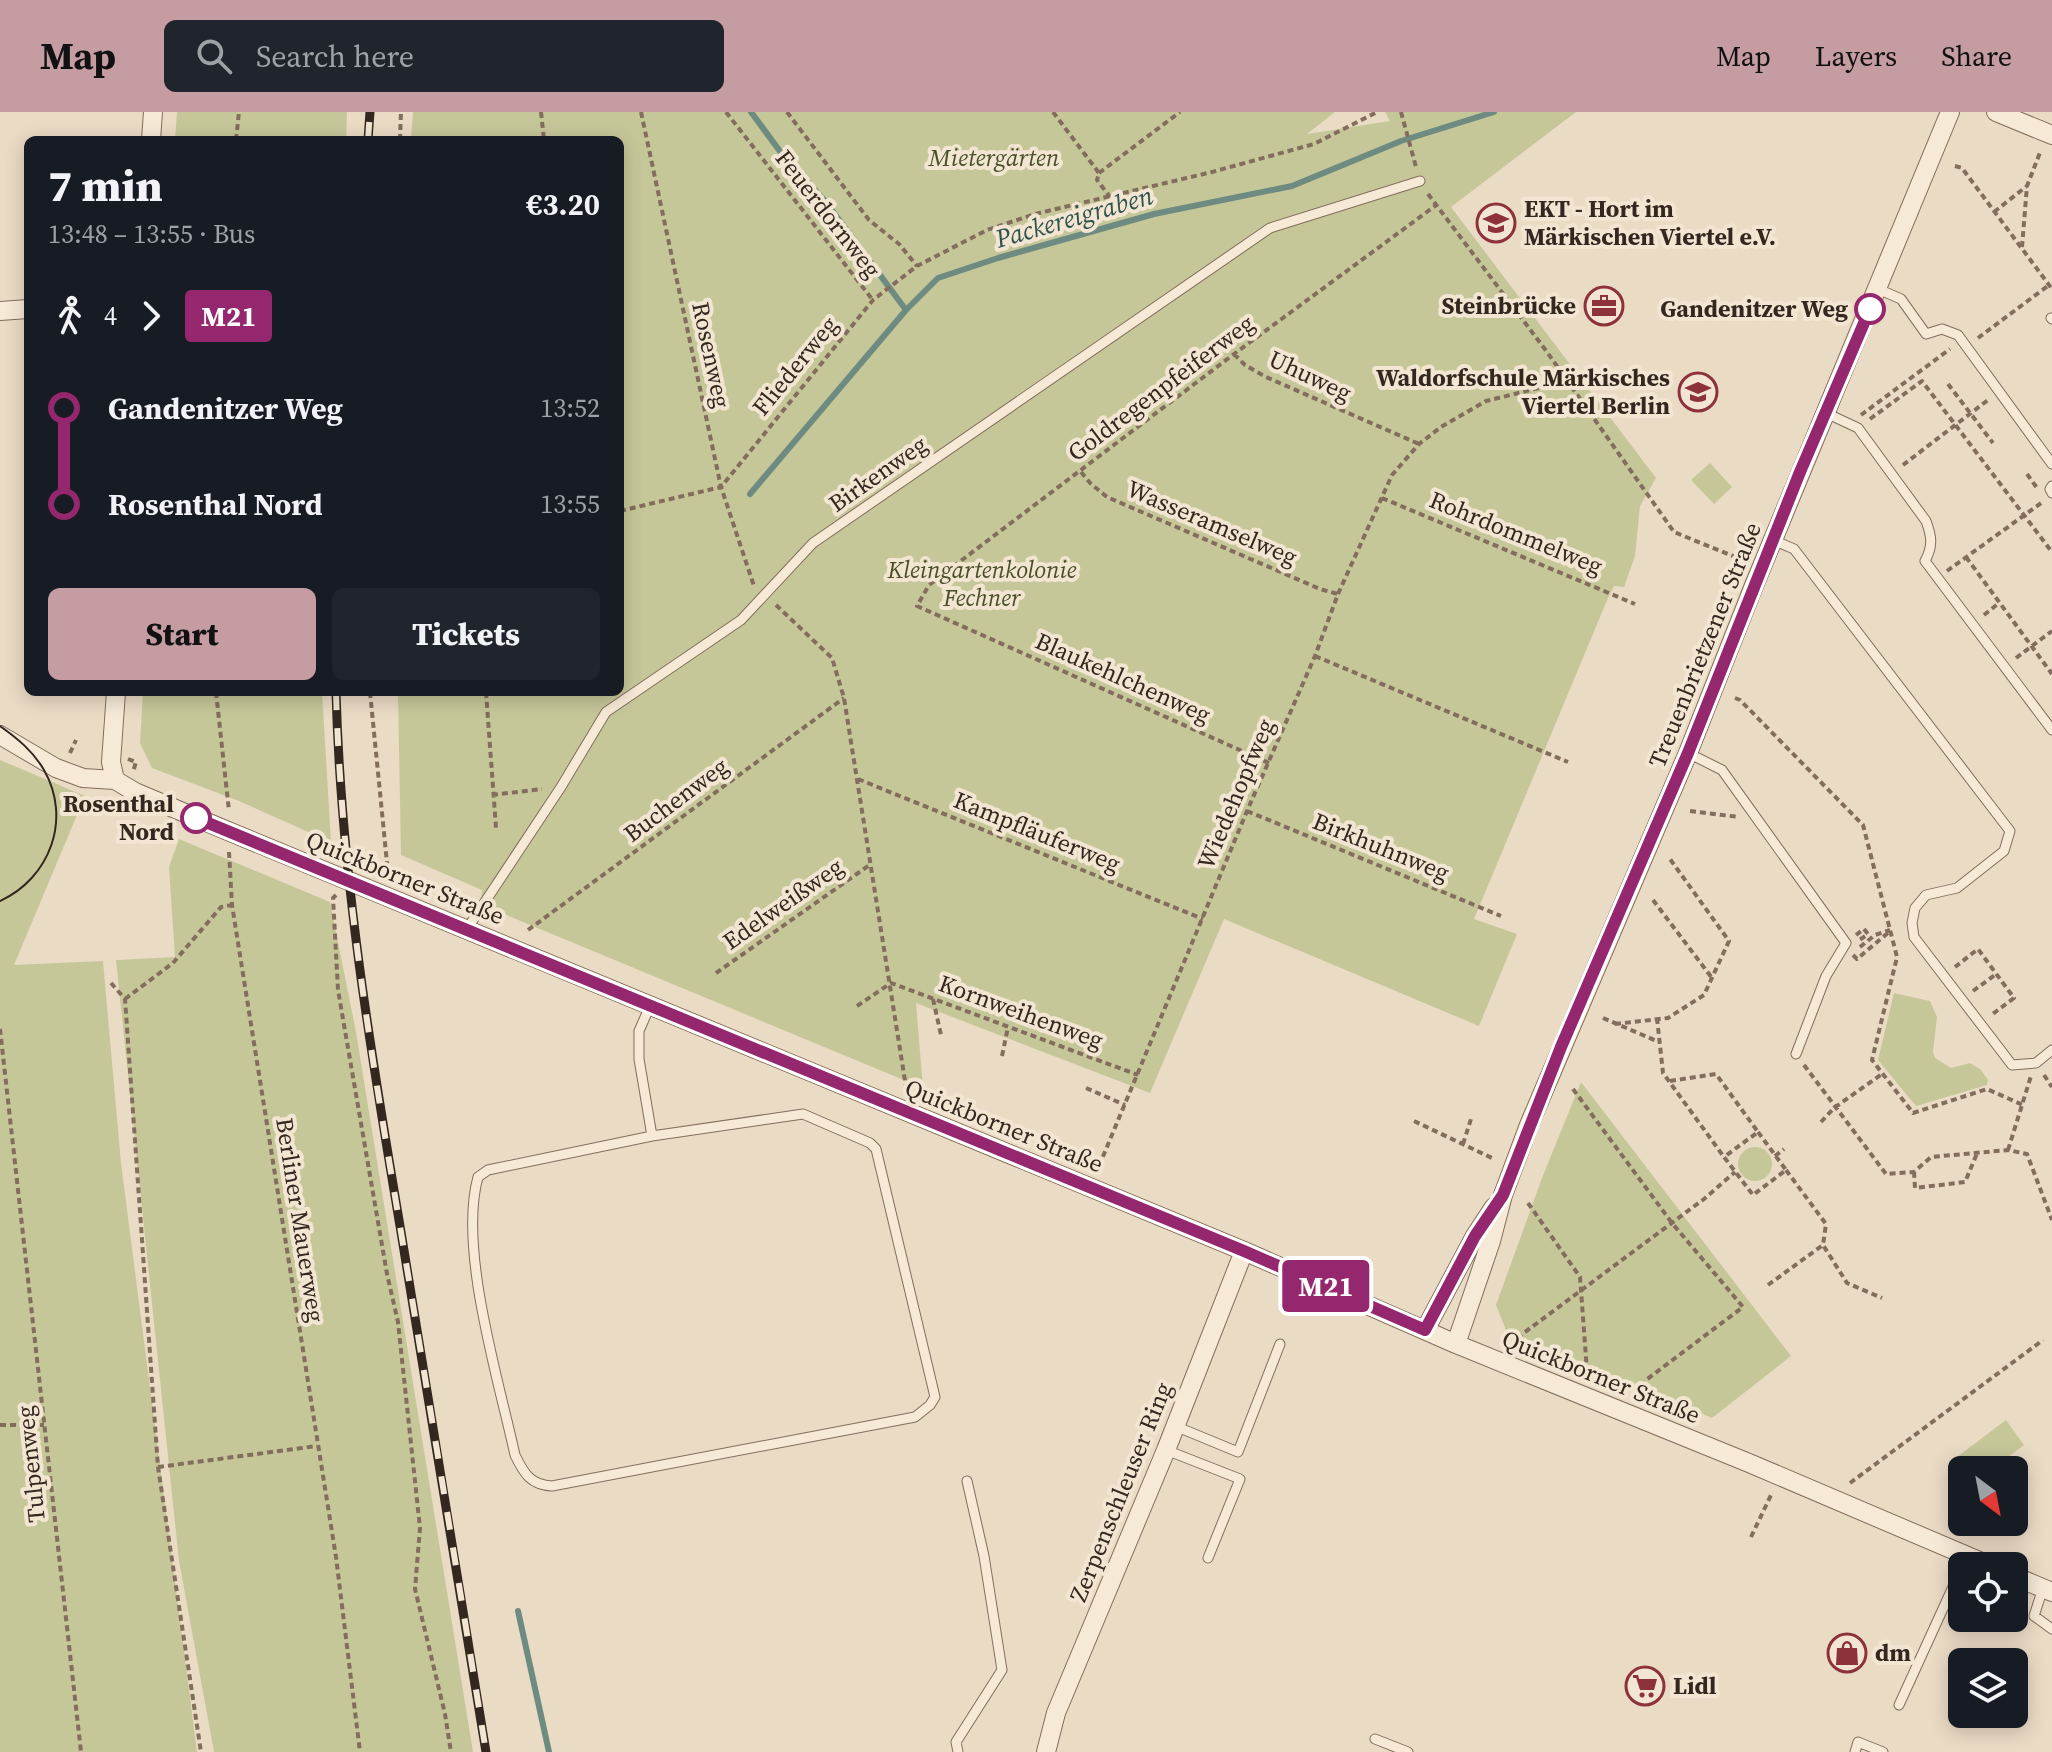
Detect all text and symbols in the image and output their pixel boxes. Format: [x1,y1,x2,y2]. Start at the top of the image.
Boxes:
search box [164,20,724,92]
text: Map [40,30,116,82]
icon: search [192,34,236,78]
text: Search here [256,36,414,77]
text: Map [1716,37,1771,75]
text: Layers [1815,37,1897,75]
text: Share [1941,37,2012,75]
park label: Mietergärten [928,141,1060,174]
street label: Feuerdornweg [768,143,889,285]
text: 7 min [48,155,163,216]
water label: Packereigraben [990,177,1157,257]
text: €3.20 [526,184,600,225]
place label: EKT - Hort im Märkischen Viertel e.V. [1524,192,1776,253]
school or university icon: EKT - Hort im Märkischen Viertel e.V. [1475,202,1517,244]
text: 13:48 – 13:55 · Bus [48,216,255,252]
office icon: Steinbrücke [1583,285,1625,327]
place label: Steinbrücke [1441,289,1576,322]
place label: Gandenitzer Weg [1660,292,1848,325]
icon: walk [48,294,92,338]
icon: forward [129,294,173,338]
marker: Gandenitzer Weg [1855,294,1885,324]
text: M21 [201,297,256,335]
text: 4 [104,298,117,334]
street label: Rosenweg [684,299,739,411]
street label: Goldregenpfeiferweg [1061,307,1261,469]
street label: Fliederweg [744,309,845,422]
street label: Uhuweg [1263,342,1357,409]
place label: Waldorfschule Märkisches Viertel Berlin [1376,361,1670,422]
school or university icon: Waldorfschule Märkisches Viertel Berlin [1677,371,1719,413]
text: Gandenitzer Weg [108,388,343,429]
text: 13:52 [540,390,600,426]
street label: Birkenweg [822,428,934,520]
street label: Wasseramselweg [1122,472,1302,573]
street label: Rohrdommelweg [1425,483,1608,582]
text: Rosenthal Nord [108,484,323,525]
text: 13:55 [540,486,600,522]
street label: Treuenbrietzener Straße [1640,517,1769,772]
park label: Kleingartenkolonie Fechner [886,553,1077,614]
button: Start [48,588,316,680]
button: Tickets [332,588,600,680]
street label: Blaukehlchenweg [1030,624,1216,731]
street label: Wiedehopfweg [1189,714,1282,874]
street label: Buchenweg [617,749,735,850]
street label: Kampfläuferweg [949,783,1125,880]
place label: Rosenthal Nord [63,787,174,848]
marker: Rosenthal Nord [181,803,211,833]
street label: Birkhuhnweg [1308,804,1454,889]
street label: Quickborner Straße [301,823,509,932]
street label: Edelweißweg [716,850,850,957]
street label: Kornweihenweg [934,966,1108,1057]
street label: Quickborner Straße [900,1071,1108,1180]
street label: Berliner Mauerweg [268,1115,333,1324]
line badge: M21 [1280,1260,1372,1312]
text: M21 [1298,1267,1354,1305]
street label: Quickborner Straße [1497,1322,1705,1431]
street label: Zerpenschleuser Ring [1061,1377,1180,1607]
street label: Tulpenweg [8,1404,53,1524]
north arrow [1948,1456,2028,1536]
map controls [1948,1456,2028,1728]
button: locate [1948,1552,2028,1632]
shop icon: dm [1826,1632,1868,1674]
place label: dm [1875,1636,1911,1669]
button: layers [1948,1648,2028,1728]
supermarket icon: Lidl [1624,1665,1666,1707]
place label: Lidl [1673,1669,1717,1702]

